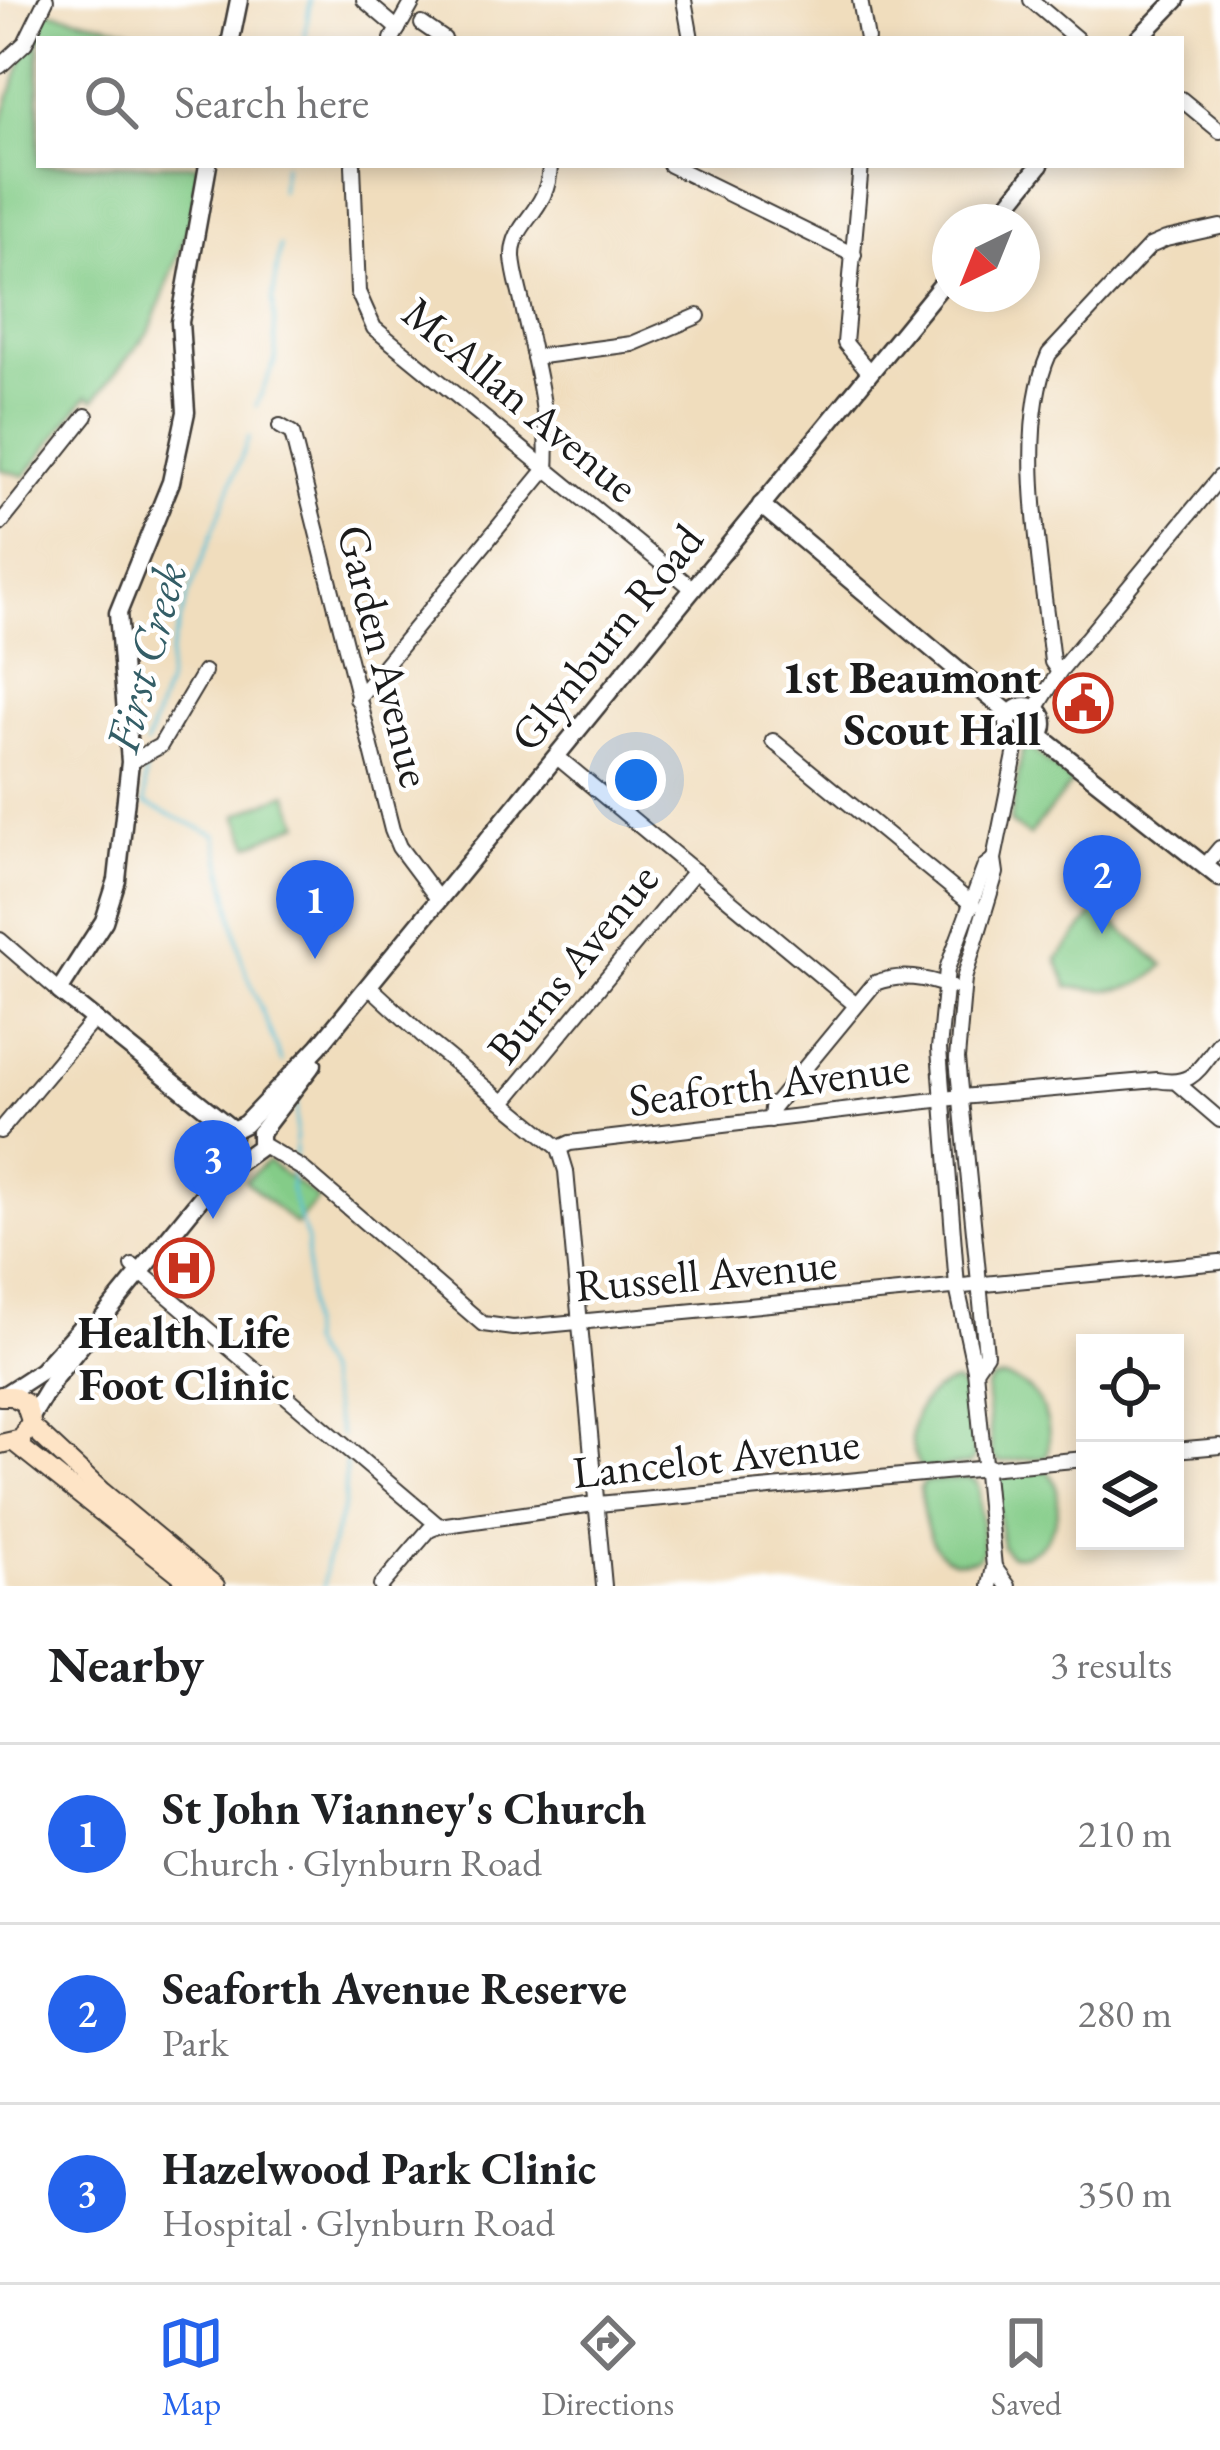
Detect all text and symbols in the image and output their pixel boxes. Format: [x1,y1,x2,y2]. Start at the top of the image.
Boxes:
search box [36,36,1184,168]
icon: search [78,69,144,135]
text: Search here [174,73,369,131]
north arrow [932,204,1040,312]
street label: McAllan Avenue [391,283,651,515]
street label: Glynburn Road [497,511,716,762]
street label: Garden Avenue [324,519,446,793]
water label: First Creek [90,555,200,760]
place label: 1st Beaumont Scout Hall [781,648,1041,758]
public building icon: 1st Beaumont Scout Hall [1052,672,1114,734]
your location [606,750,666,810]
pin: 2 [1063,835,1141,934]
street label: Burns Avenue [473,851,671,1075]
pin: 1 [276,860,354,959]
street label: Seaforth Avenue [625,1037,913,1129]
pin: 3 [174,1120,252,1219]
street label: Russell Avenue [573,1234,839,1314]
hospital icon: Health Life Foot Clinic [153,1237,215,1299]
place label: Health Life Foot Clinic [78,1303,290,1413]
map controls [1076,1334,1184,1550]
button: locate [1076,1334,1184,1442]
street label: Lancelot Avenue [570,1413,862,1501]
button: layers [1076,1442,1184,1550]
text: Nearby [48,1631,204,1697]
text: 3 results [1050,1639,1172,1690]
text: St John Vianney's Church [162,1779,647,1837]
text: 1 [77,1808,97,1859]
text: 210 m [1078,1808,1172,1859]
text: Church · Glynburn Road [162,1837,542,1888]
text: Seaforth Avenue Reserve [162,1959,627,2017]
text: 2 [77,1988,97,2039]
text: 280 m [1078,1988,1172,2039]
text: Park [162,2017,228,2068]
text: Hazelwood Park Clinic [162,2139,596,2197]
text: 3 [77,2168,97,2219]
text: 350 m [1078,2168,1172,2219]
text: Hospital · Glynburn Road [162,2197,555,2248]
tab: Map [158,2310,224,2425]
tab: Directions [541,2310,674,2425]
tab: Saved [991,2310,1062,2425]

